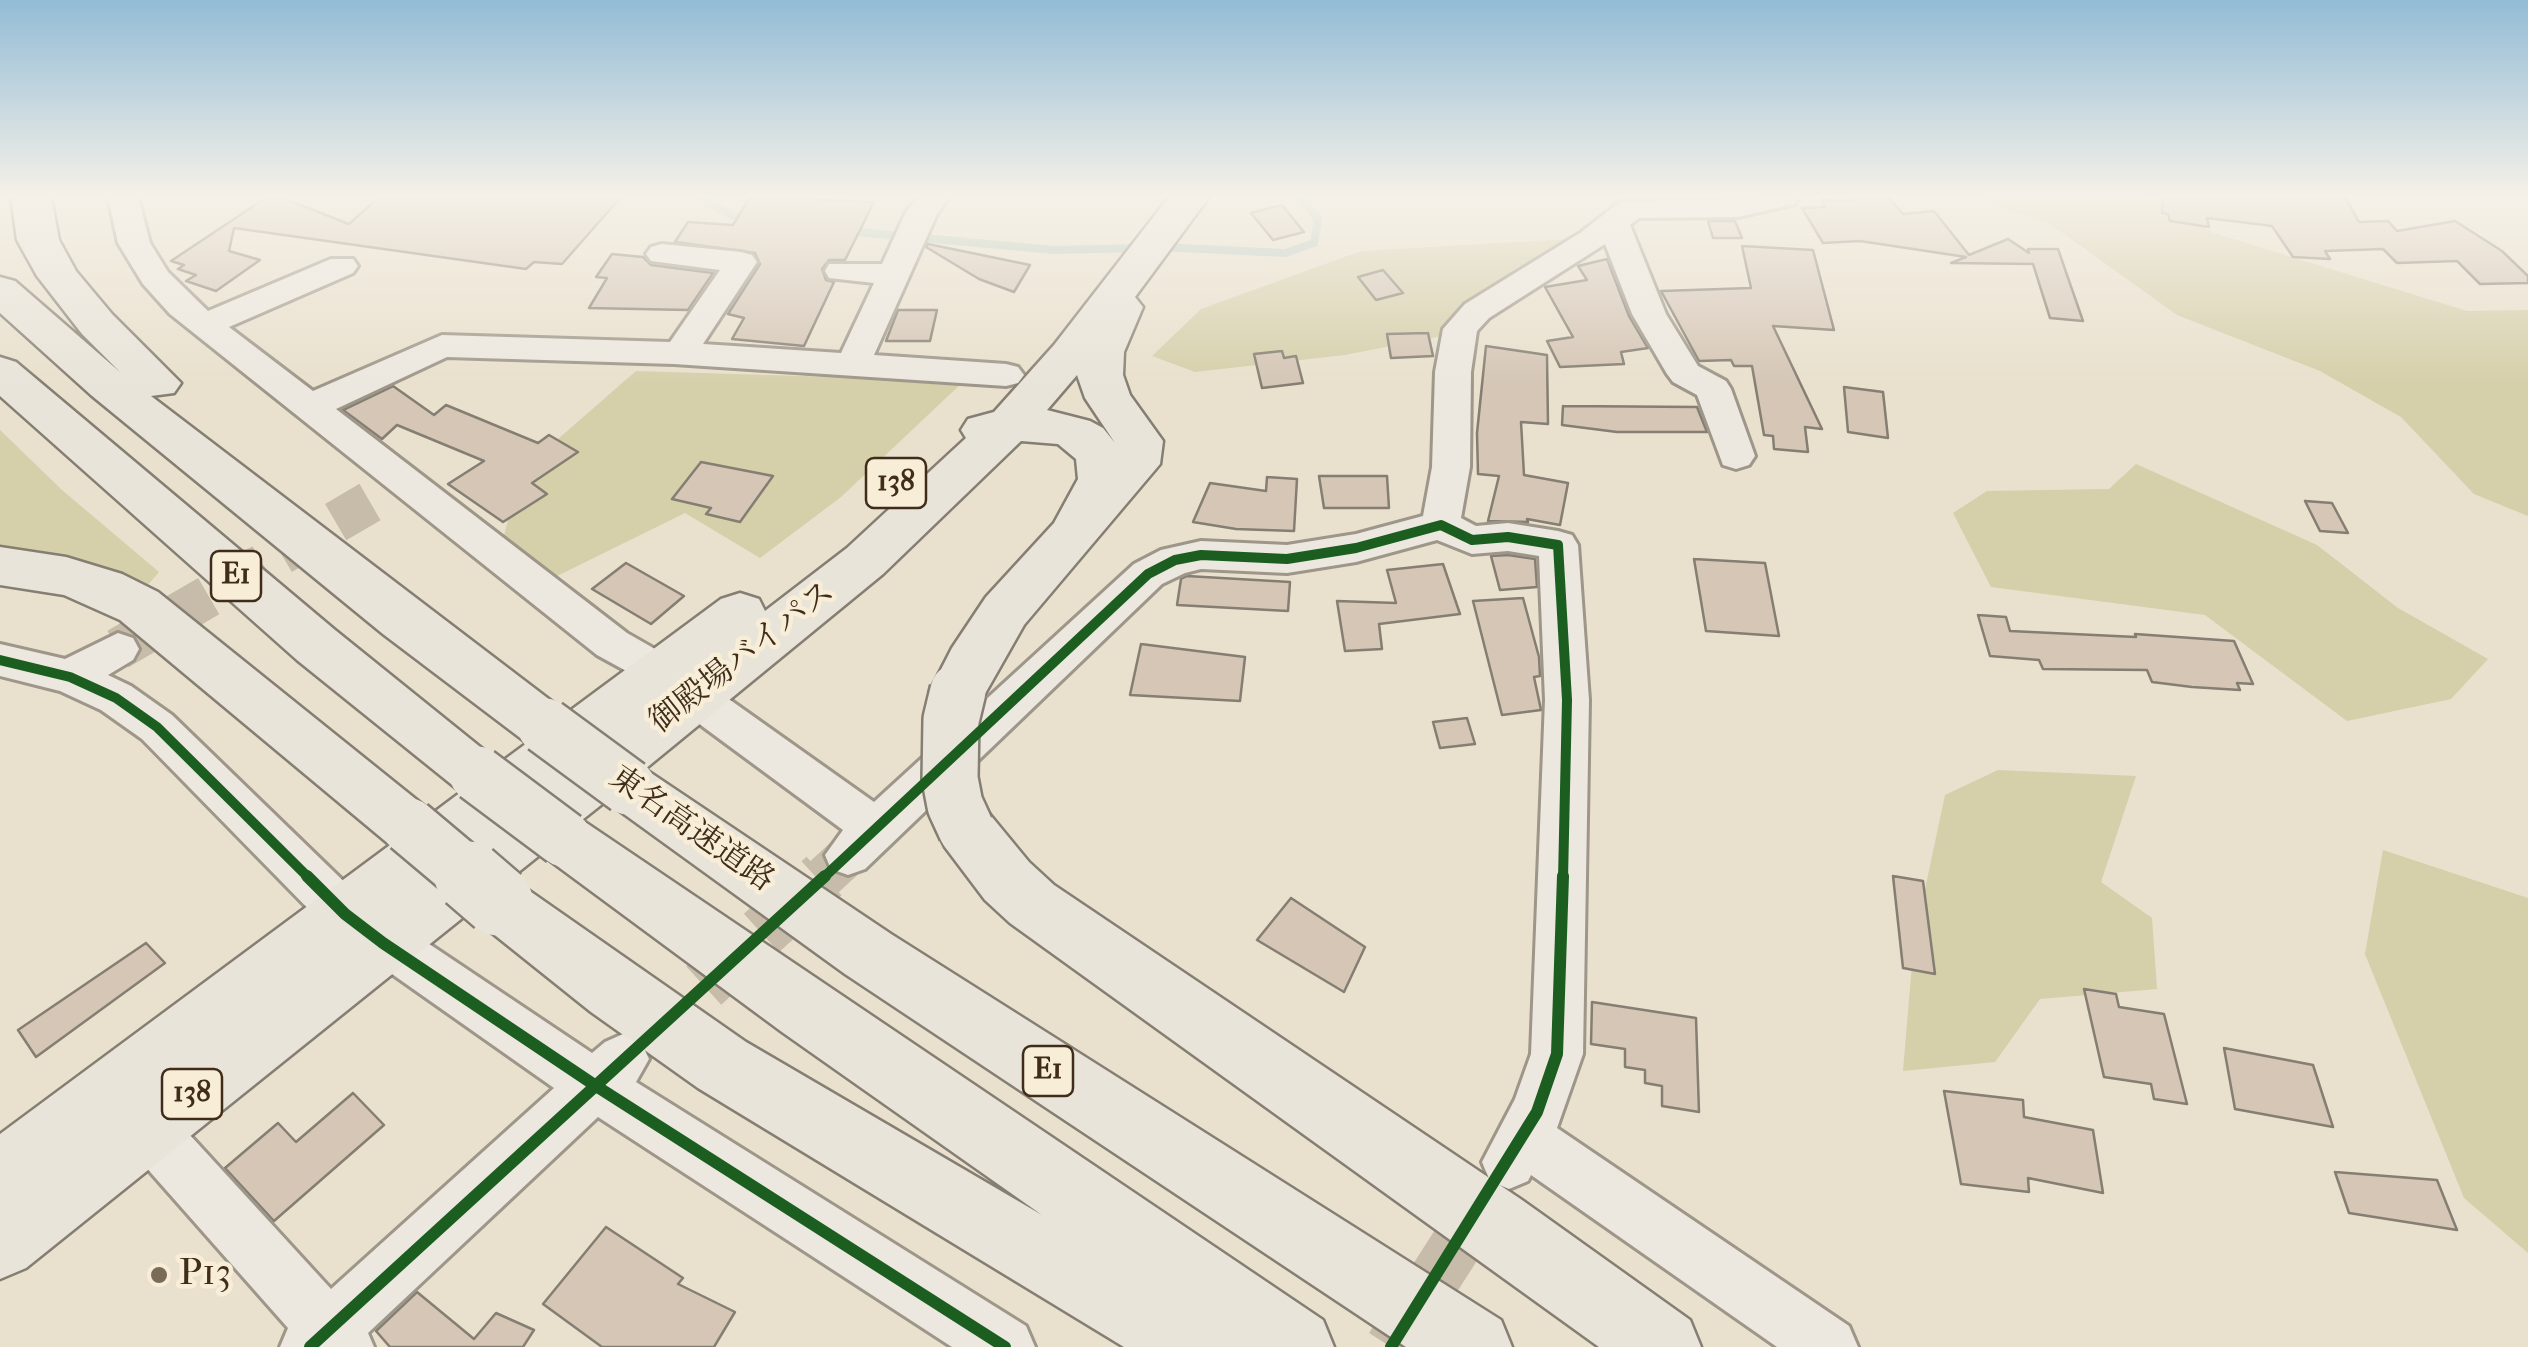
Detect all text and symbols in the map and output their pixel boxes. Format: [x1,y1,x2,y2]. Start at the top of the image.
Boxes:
road number: 138 [866,458,926,508]
road number: E1 [211,551,261,601]
street label: 御殿場バイパス [643,574,843,742]
street label: 東名高速道路 [601,759,781,901]
road number: E1 [1023,1046,1073,1096]
road number: 138 [162,1069,222,1119]
place label: P13 [179,1252,231,1298]
marker: P13 [148,1264,170,1286]

